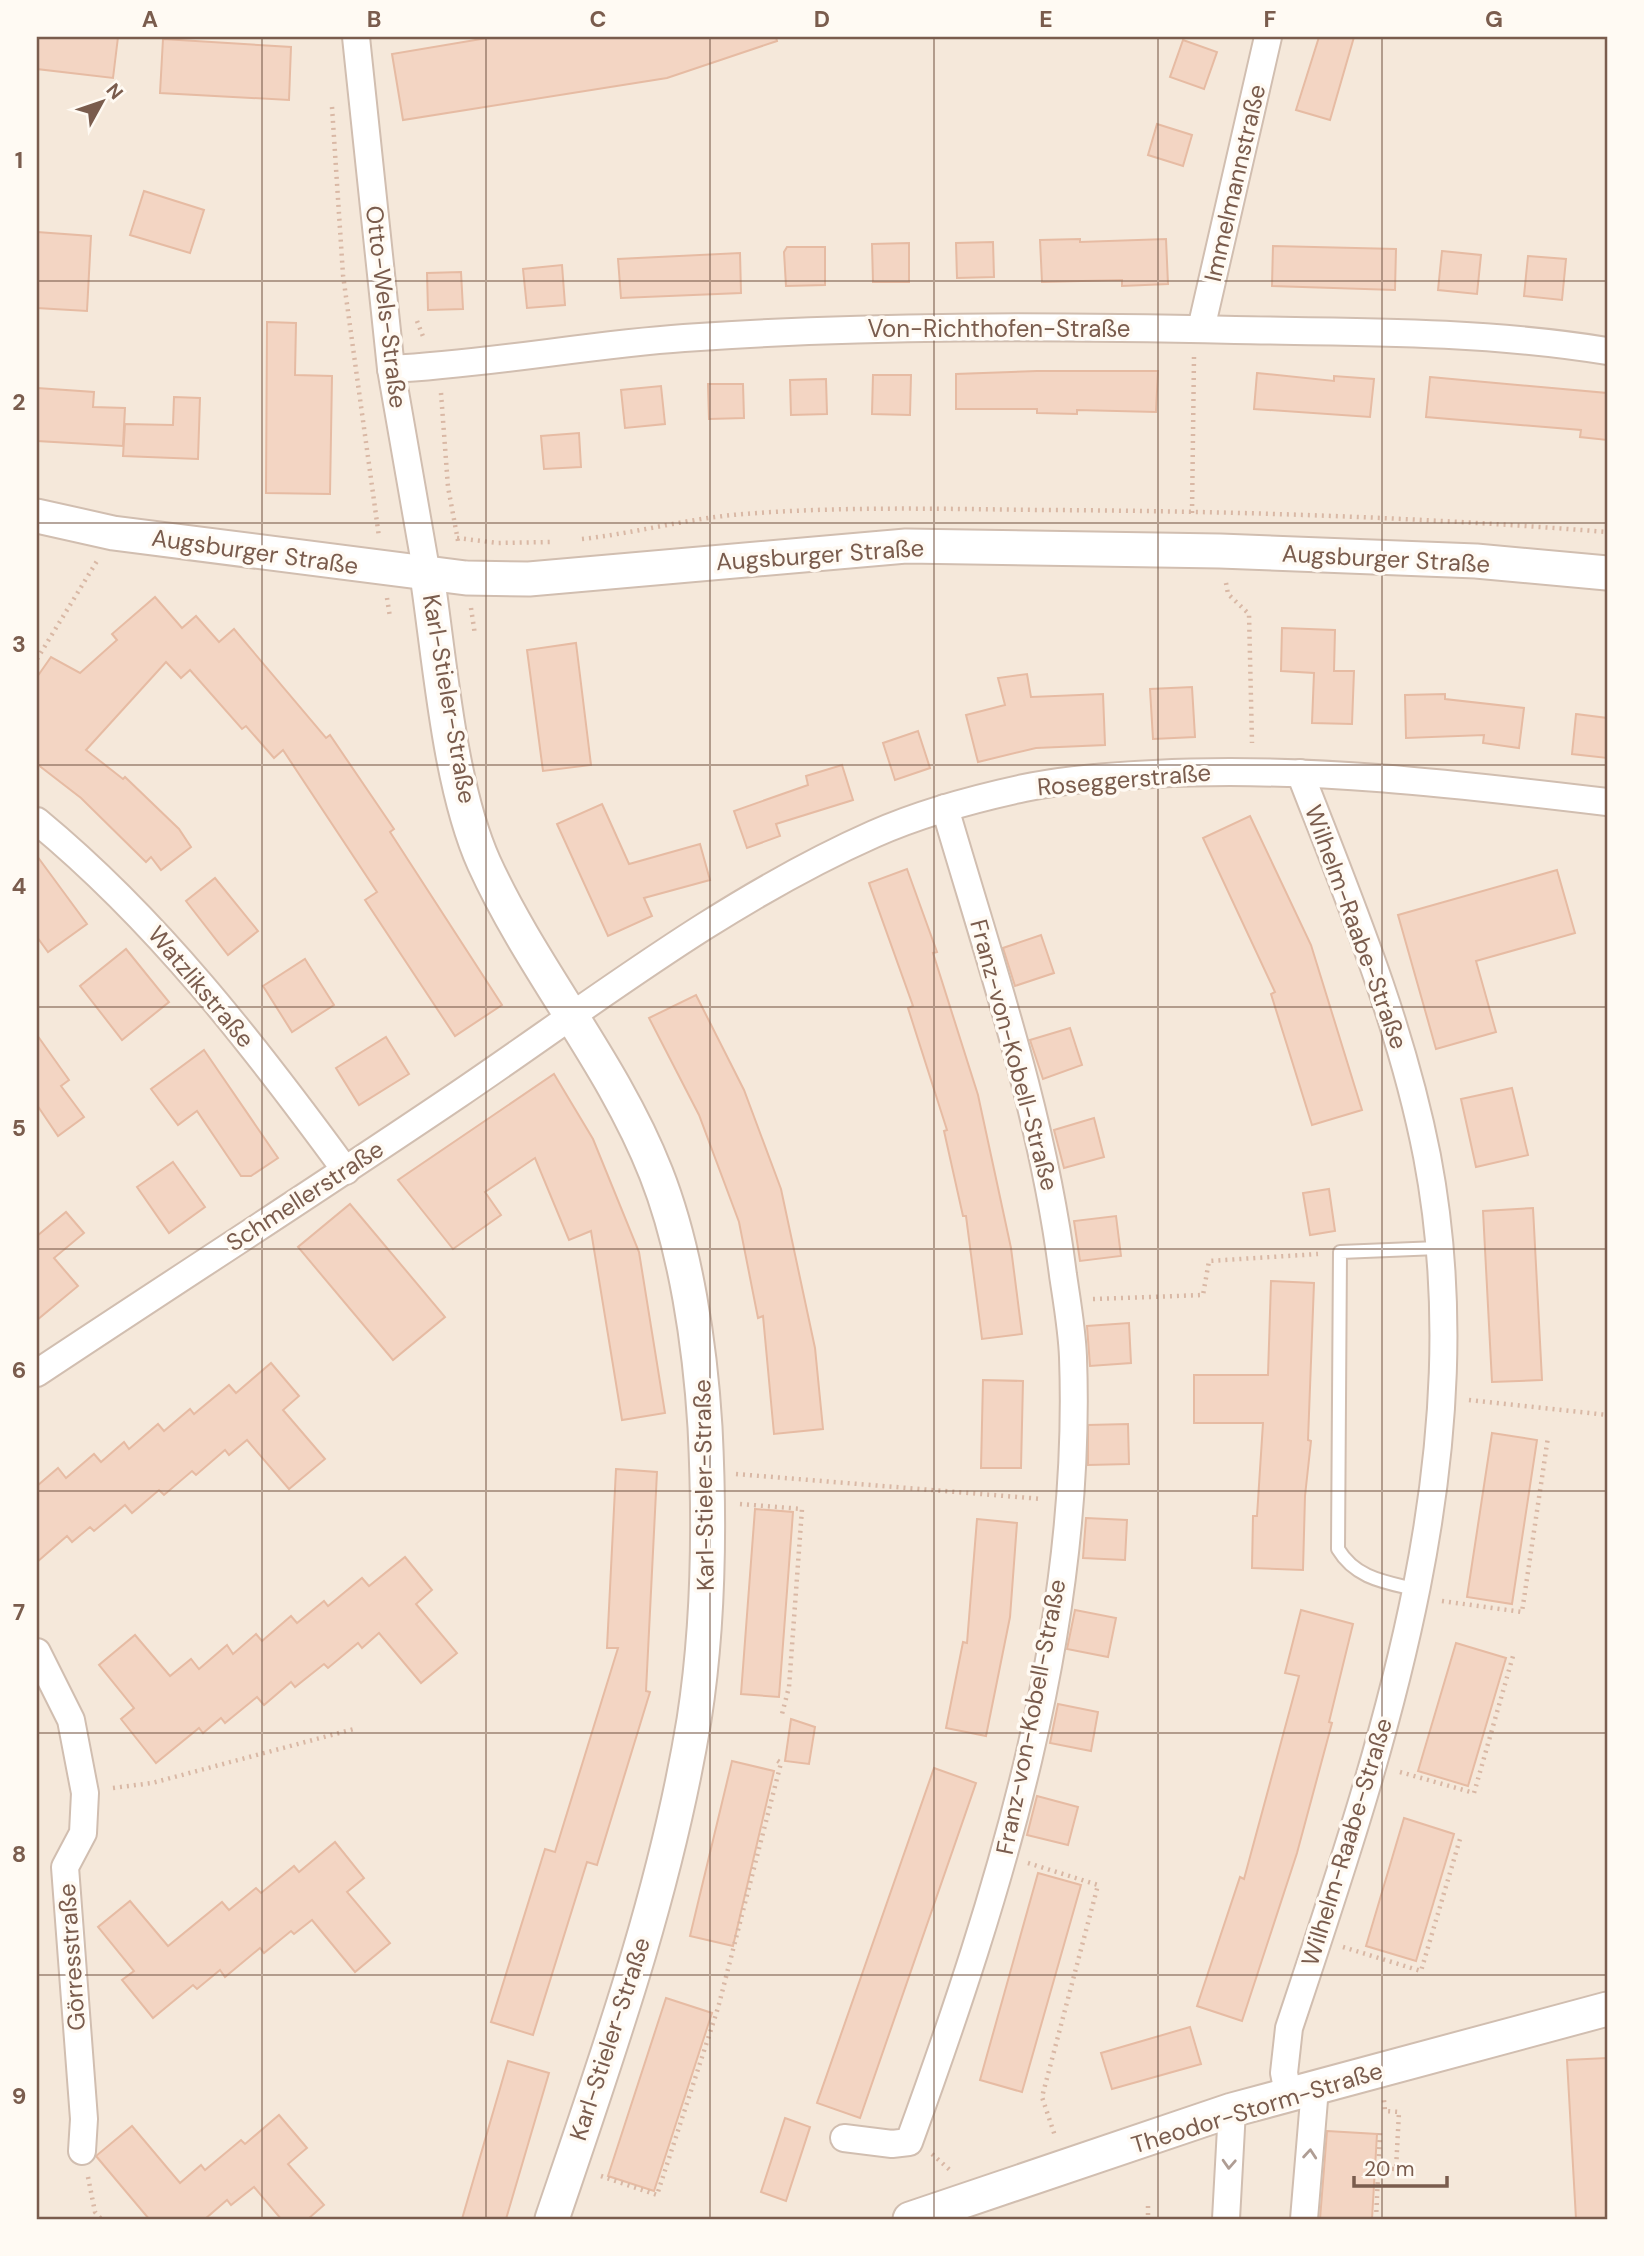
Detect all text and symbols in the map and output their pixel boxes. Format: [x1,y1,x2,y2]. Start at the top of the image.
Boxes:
text: A [142,4,158,34]
text: B [367,4,381,34]
text: C [590,4,606,34]
text: D [814,4,830,34]
text: E [1039,4,1053,34]
text: F [1264,4,1277,34]
text: G [1485,4,1503,34]
north arrow [66,66,136,136]
text: N [101,78,129,105]
street label: Immelmannstraße [1197,81,1272,284]
text: 1 [15,145,23,175]
street label: Otto-Wels-Straße [359,204,414,410]
street label: Von-Richthofen-Straße [868,313,1130,344]
text: 2 [12,387,26,417]
street label: Augsburger Straße [150,522,360,581]
street label: Augsburger Straße [715,532,925,577]
street label: Augsburger Straße [1281,538,1491,579]
street label: Karl-Stieler-Straße [416,592,483,806]
text: 3 [12,629,26,659]
street label: Roseggerstraße [1036,756,1212,803]
street label: Wilhelm-Raabe-Straße [1298,800,1415,1053]
text: 4 [12,871,27,901]
street label: Franz-von-Kobell-Straße [963,916,1066,1194]
street label: Watzlikstraße [141,919,261,1054]
text: 5 [12,1113,26,1143]
street label: Schmellerstraße [220,1133,389,1258]
text: 6 [12,1355,26,1385]
street label: Karl-Stieler-Straße [686,1379,721,1591]
street label: Franz-von-Kobell-Straße [989,1577,1072,1857]
text: 7 [13,1597,25,1627]
street label: Wilhelm-Raabe-Straße [1294,1714,1399,1970]
text: 8 [12,1839,26,1869]
street label: Görresstraße [51,1882,92,2032]
street label: Karl-Stieler-Straße [562,1933,657,2144]
street label: Theodor-Storm-Straße [1127,2055,1386,2161]
text: 9 [12,2081,26,2111]
scale bar [1354,2144,1446,2188]
one-way arrow [1302,2148,1317,2159]
text: 20 m [1364,2155,1415,2183]
one-way arrow [1222,2159,1237,2170]

